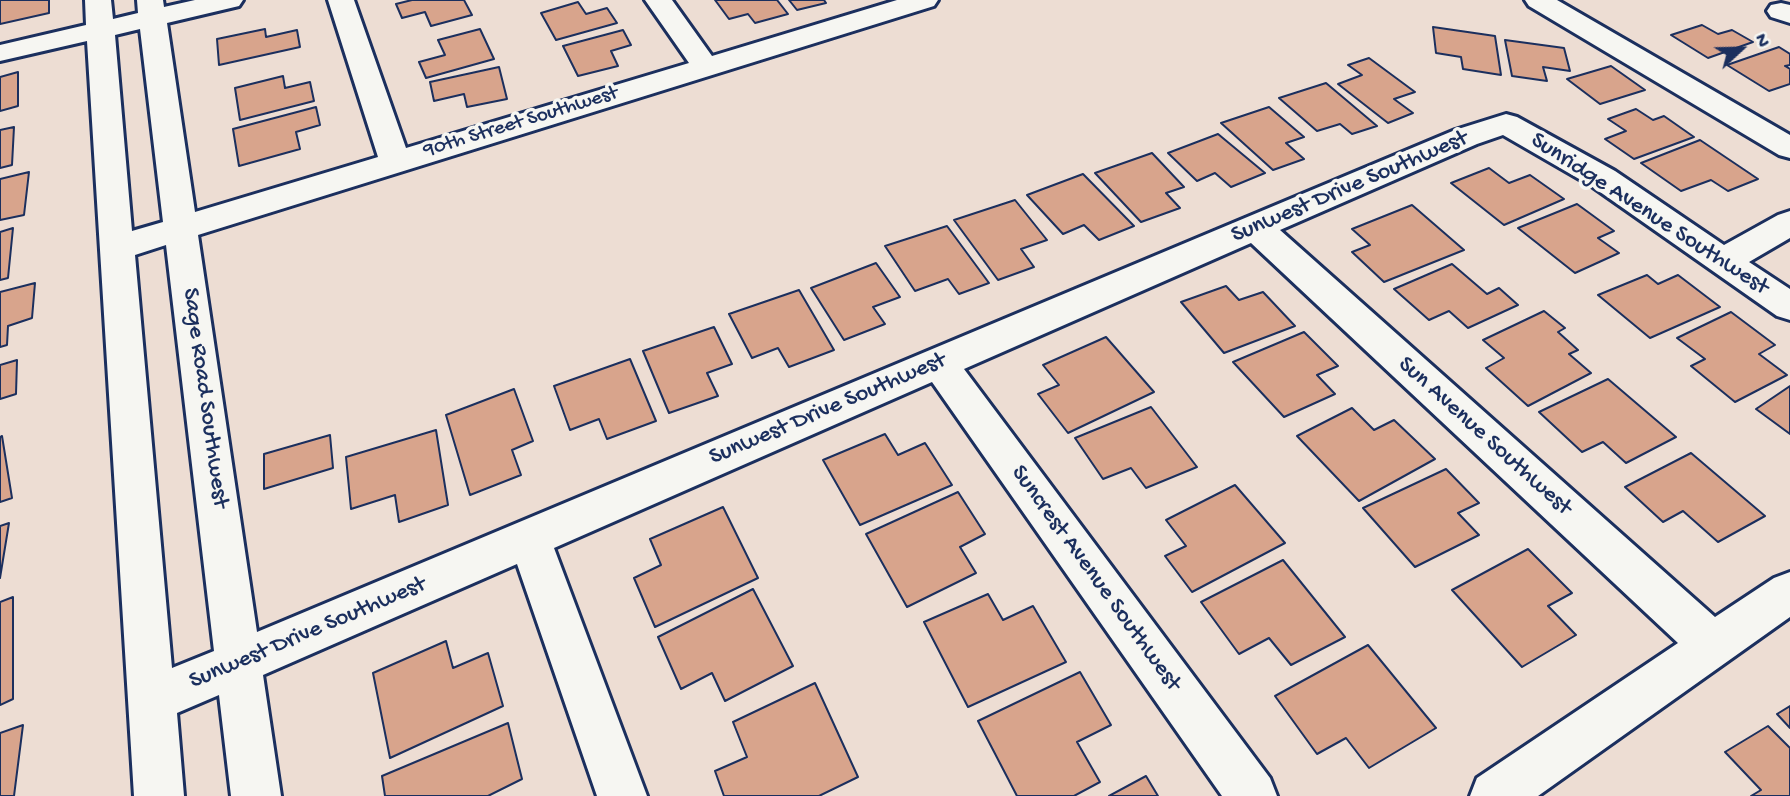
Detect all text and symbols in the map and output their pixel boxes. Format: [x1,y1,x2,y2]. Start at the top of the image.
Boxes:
north arrow [1706,14,1776,84]
text: N [1748,31,1774,51]
street label: 90th Street Southwest [421,81,621,165]
street label: Sunwest Drive Southwest [1227,125,1473,251]
street label: Sunridge Avenue Southwest [1524,127,1774,303]
street label: Sage Road Southwest [174,286,234,510]
street label: Sunwest Drive Southwest [705,347,951,473]
street label: Sun Avenue Southwest [1391,351,1577,523]
street label: Suncrest Avenue Southwest [1003,460,1187,698]
street label: Sunwest Drive Southwest [185,571,431,697]

